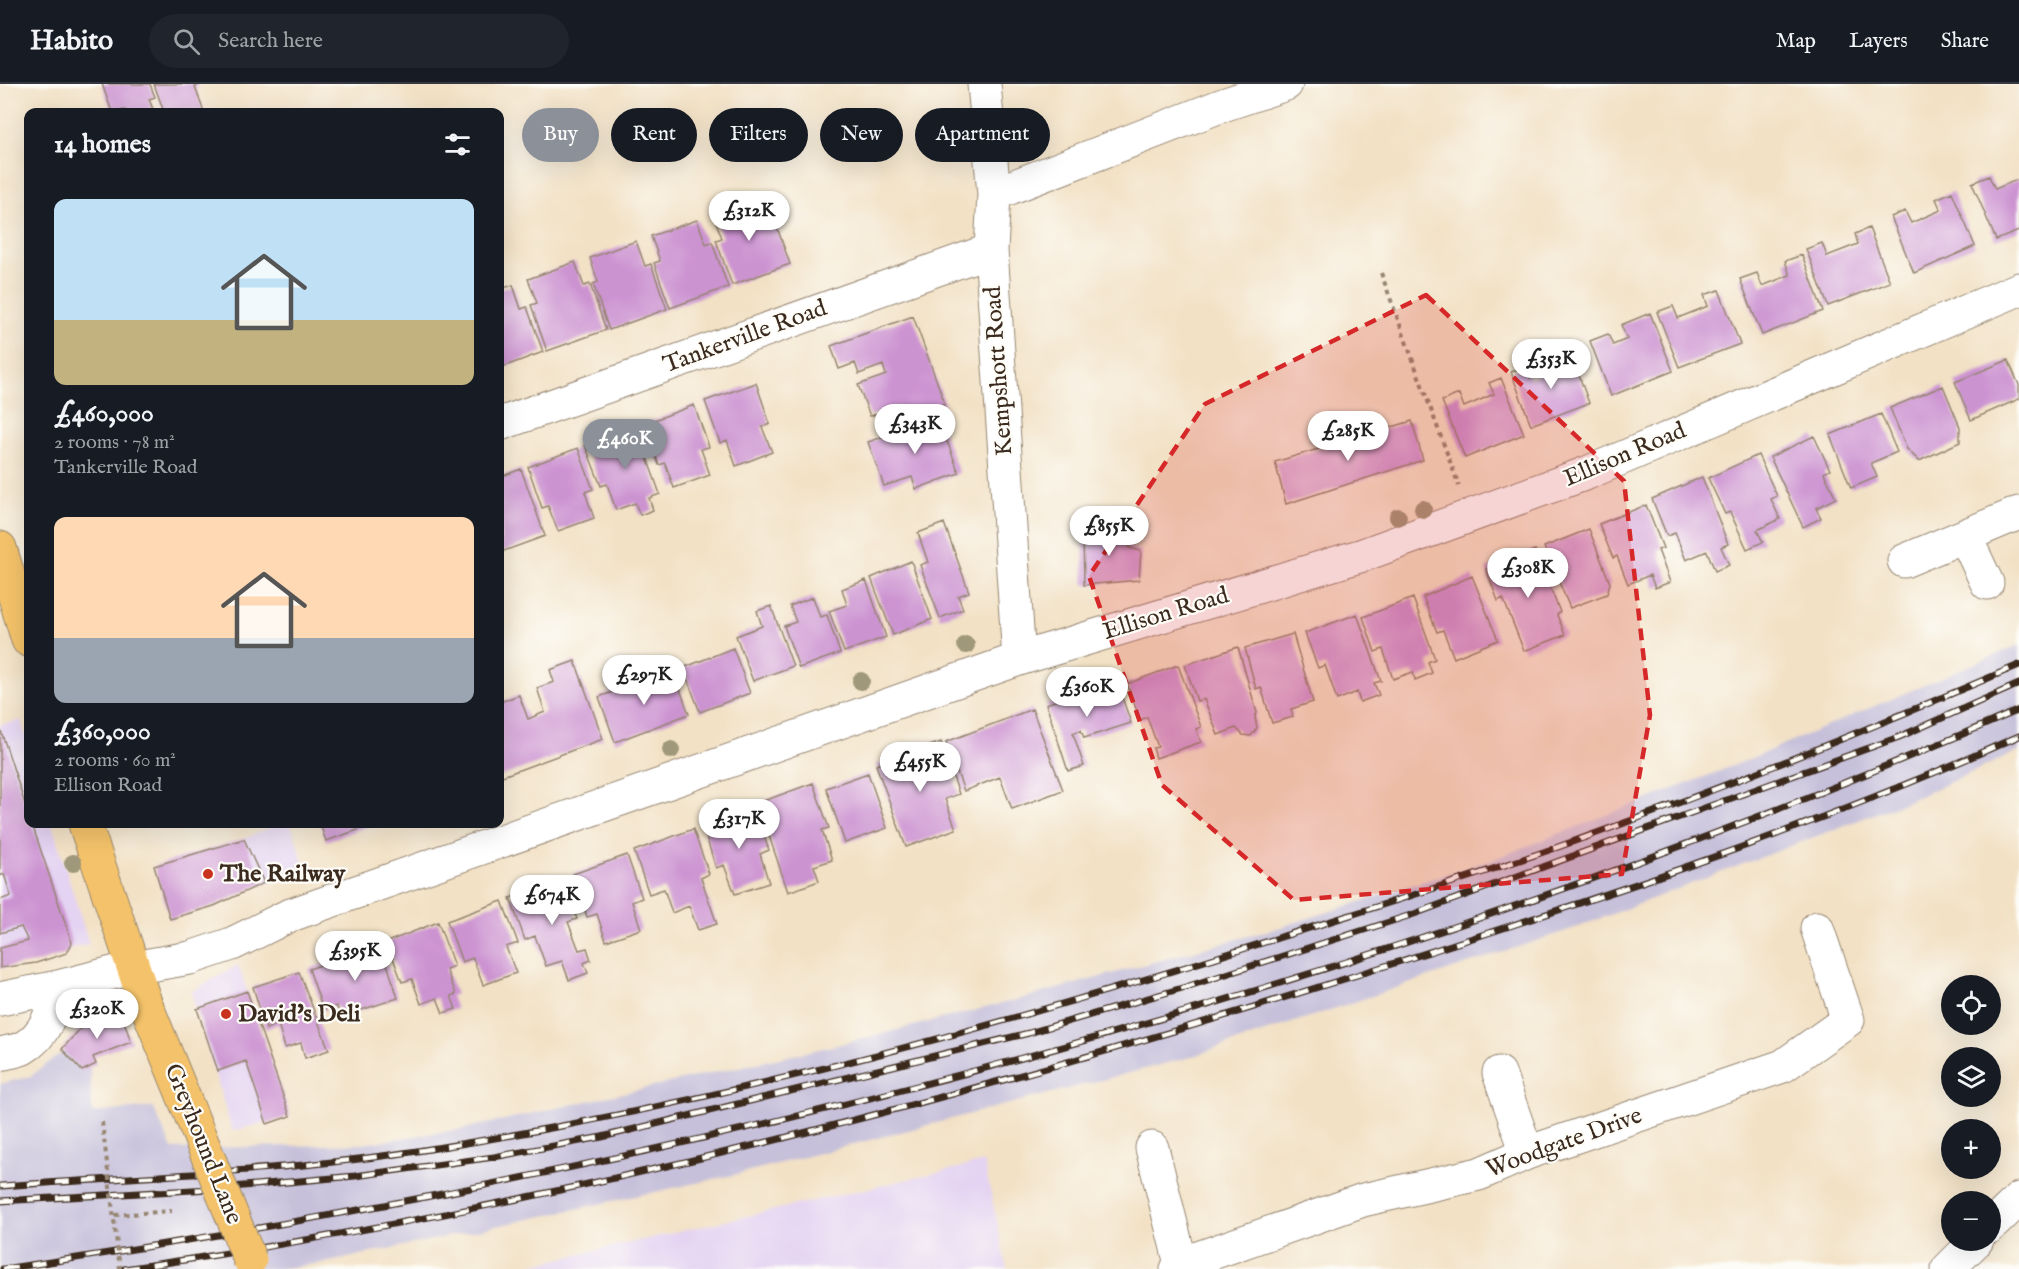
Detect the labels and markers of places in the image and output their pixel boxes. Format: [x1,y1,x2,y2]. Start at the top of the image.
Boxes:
pin: £312K [707,191,791,242]
pin: £353K [1509,339,1593,390]
pin: £343K [873,404,957,455]
pin: £285K [1306,411,1390,462]
pin: £460K [583,419,667,470]
pin: £855K [1067,506,1151,557]
pin: £308K [1486,548,1570,599]
pin: £297K [602,655,686,706]
pin: £360K [1045,667,1129,718]
pin: £455K [878,742,962,793]
pin: £317K [697,799,781,850]
place label: The Railway [219,859,346,890]
marker: The Railway [201,867,215,881]
pin: £674K [510,875,594,926]
pin: £395K [313,931,397,982]
pin: £320K [55,989,139,1040]
place label: David's Deli [238,999,361,1030]
marker: David's Deli [219,1007,233,1021]

